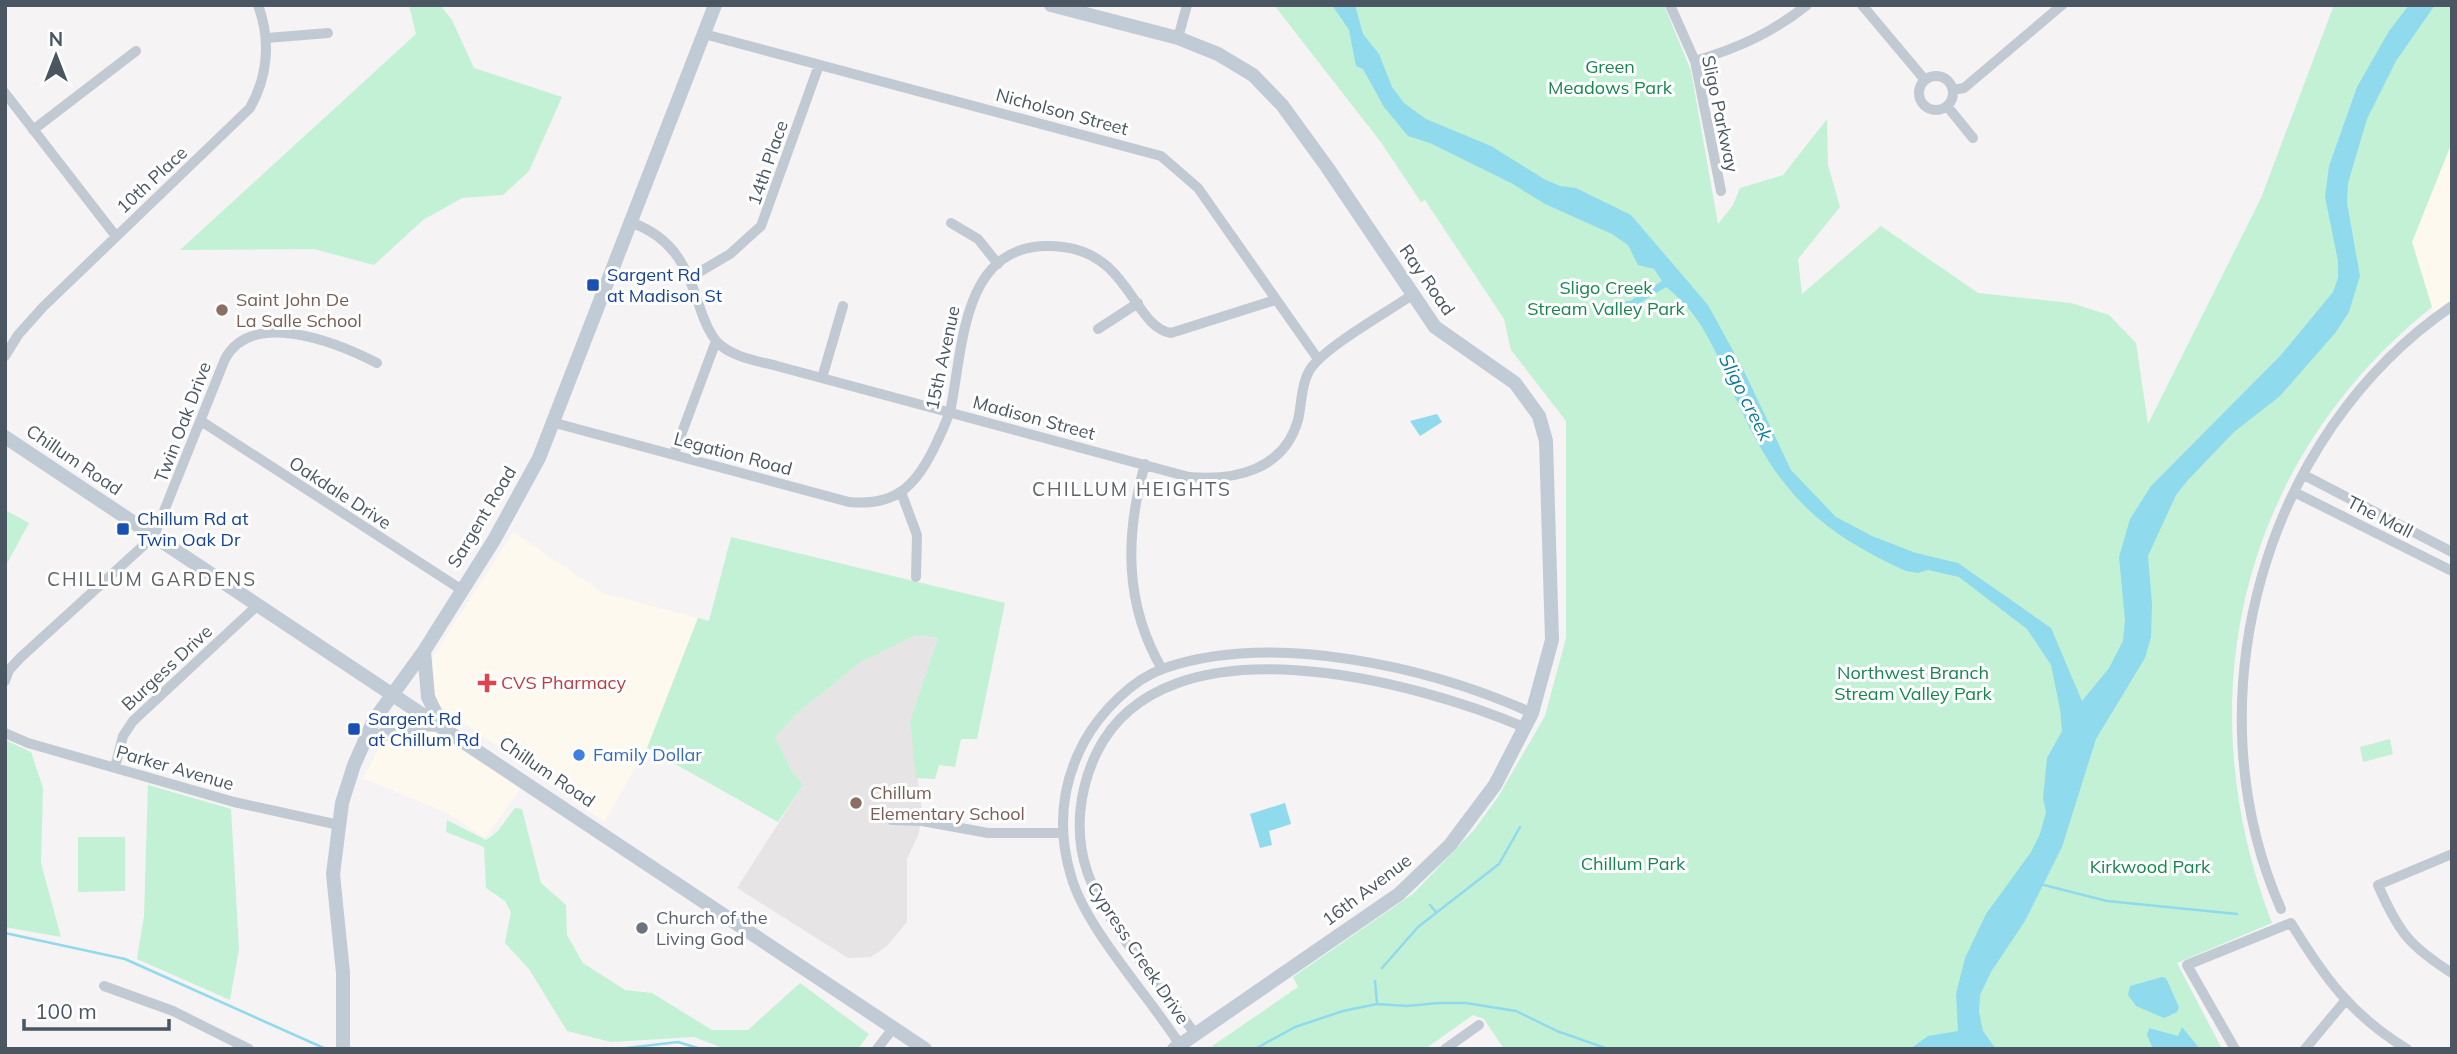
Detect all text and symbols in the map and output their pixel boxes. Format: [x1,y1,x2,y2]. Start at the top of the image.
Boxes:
north arrow [21,21,91,91]
text: N [49,27,63,51]
street label: Sligo Parkway [1697,53,1744,175]
park label: Green Meadows Park [1548,55,1673,99]
street label: Nicholson Street [993,83,1131,140]
street label: 14th Place [742,117,793,208]
street label: 10th Place [111,141,192,218]
street label: Ray Road [1395,240,1460,320]
place label: Sargent Rd at Madison St [607,263,722,307]
park label: Sligo Creek Stream Valley Park [1527,276,1686,320]
marker: Sargent Rd at Madison St [585,277,601,293]
place label: Saint John De La Salle School [236,288,362,332]
marker: Saint John De La Salle School [214,302,230,318]
street label: 15th Avenue [920,304,965,412]
water label: Sligo creek [1714,349,1779,446]
street label: Twin Oak Drive [149,358,216,485]
street label: Madison Street [971,390,1098,445]
street label: Chillum Road [22,419,127,500]
street label: Legation Road [672,427,795,480]
street label: Oakdale Drive [285,451,396,534]
street label: Sargent Road [442,462,521,572]
district label: CHILLUM HEIGHTS [1032,477,1232,501]
street label: The Mall [2343,490,2417,543]
place label: Chillum Rd at Twin Oak Dr [137,507,248,551]
marker: Chillum Rd at Twin Oak Dr [115,521,131,537]
district label: CHILLUM GARDENS [47,567,257,591]
street label: Burgess Drive [116,620,217,716]
park label: Northwest Branch Stream Valley Park [1834,661,1993,705]
place label: CVS Pharmacy [501,671,626,694]
marker: CVS Pharmacy [479,675,495,691]
place label: Sargent Rd at Chillum Rd [368,707,479,751]
marker: Sargent Rd at Chillum Rd [346,721,362,737]
street label: Chillum Road [495,731,600,812]
street label: Parker Avenue [114,740,237,795]
place label: Family Dollar [593,743,702,766]
marker: Family Dollar [571,747,587,763]
place label: Chillum Elementary School [870,781,1025,825]
marker: Chillum Elementary School [848,795,864,811]
street label: 16th Avenue [1318,849,1416,931]
park label: Chillum Park [1581,852,1686,875]
park label: Kirkwood Park [2090,855,2211,878]
street label: Cypress Creek Drive [1082,877,1195,1028]
place label: Church of the Living God [656,906,767,950]
marker: Church of the Living God [634,920,650,936]
scale bar [24,988,170,1032]
text: 100 m [35,998,97,1024]

